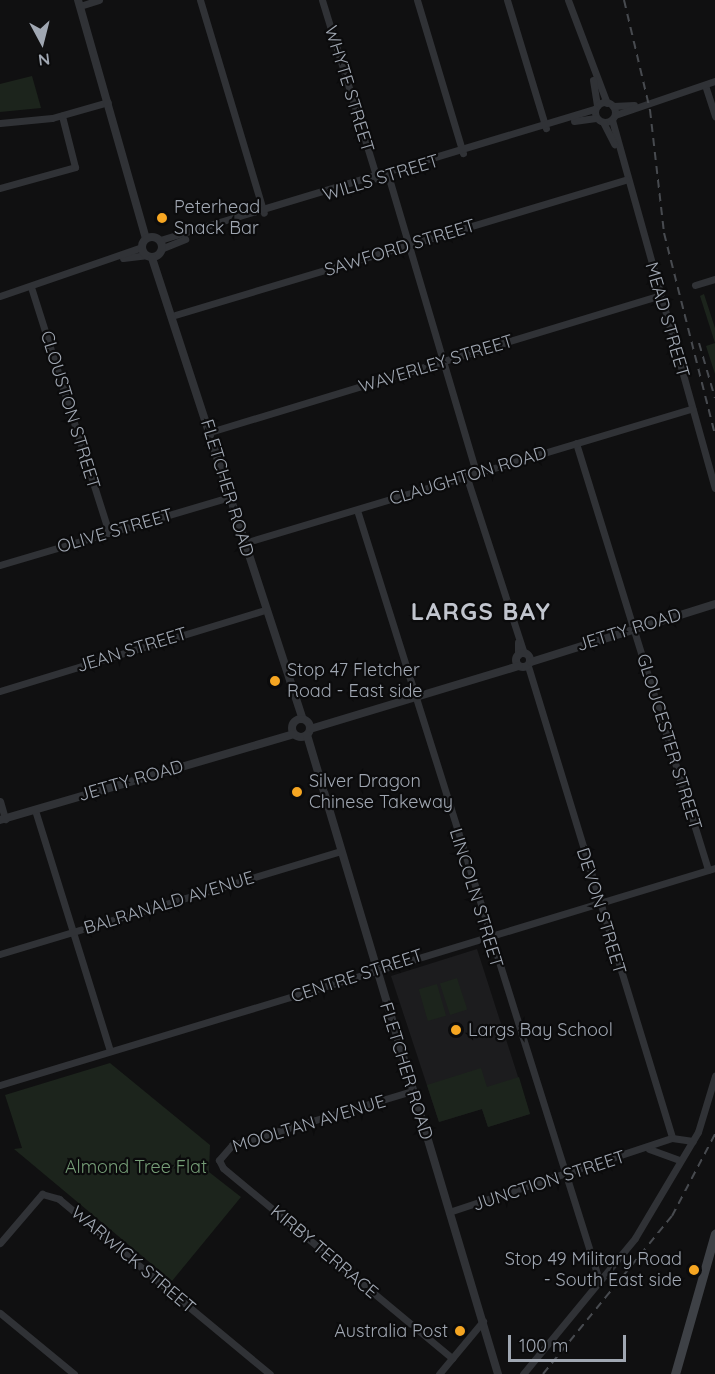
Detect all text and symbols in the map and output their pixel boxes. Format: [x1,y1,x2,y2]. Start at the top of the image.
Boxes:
north arrow [12,12,72,72]
street label: WHYTE STREET [320,23,378,155]
text: N [37,49,51,71]
street label: WILLS STREET [320,150,442,206]
place label: Peterhead Snack Bar [174,197,260,240]
marker: Peterhead Snack Bar [155,211,169,225]
street label: SAWFORD STREET [322,215,478,281]
street label: MEAD STREET [640,260,694,380]
street label: CLOUSTON STREET [36,328,104,492]
street label: WAVERLEY STREET [356,330,516,398]
street label: FLETCHER ROAD [196,417,258,559]
street label: CLAUGHTON ROAD [387,442,549,510]
street label: OLIVE STREET [55,504,175,558]
district label: LARGS BAY [411,598,551,626]
street label: JETTY ROAD [574,604,684,656]
street label: JEAN STREET [74,623,190,677]
street label: GLOUCESTER STREET [632,651,706,833]
place label: Stop 47 Fletcher Road - East side [287,660,422,702]
marker: Stop 47 Fletcher Road - East side [268,674,282,688]
street label: JETTY ROAD [76,756,186,806]
place label: Silver Dragon Chinese Takeway [309,771,453,814]
marker: Silver Dragon Chinese Takeway [290,785,304,799]
street label: LINCOLN STREET [445,826,507,970]
street label: DEVON STREET [572,845,630,977]
street label: BALRANALD AVENUE [81,867,257,939]
street label: CENTRE STREET [288,944,426,1008]
street label: FLETCHER ROAD [375,1000,437,1142]
place label: Largs Bay School [468,1019,613,1041]
marker: Largs Bay School [449,1023,463,1037]
street label: MOOLTAN AVENUE [230,1090,388,1158]
street label: JUNCTION STREET [470,1146,628,1216]
park label: Almond Tree Flat [65,1156,207,1178]
street label: KIRBY TERRACE [266,1201,382,1303]
street label: WARWICK STREET [66,1202,200,1318]
place label: Stop 49 Military Road - South East side [505,1249,682,1292]
marker: Stop 49 Military Road - South East side [687,1263,701,1277]
place label: Australia Post [334,1320,448,1342]
scale bar [511,1323,630,1361]
marker: Australia Post [453,1324,467,1338]
text: 100 m [519,1334,568,1357]

